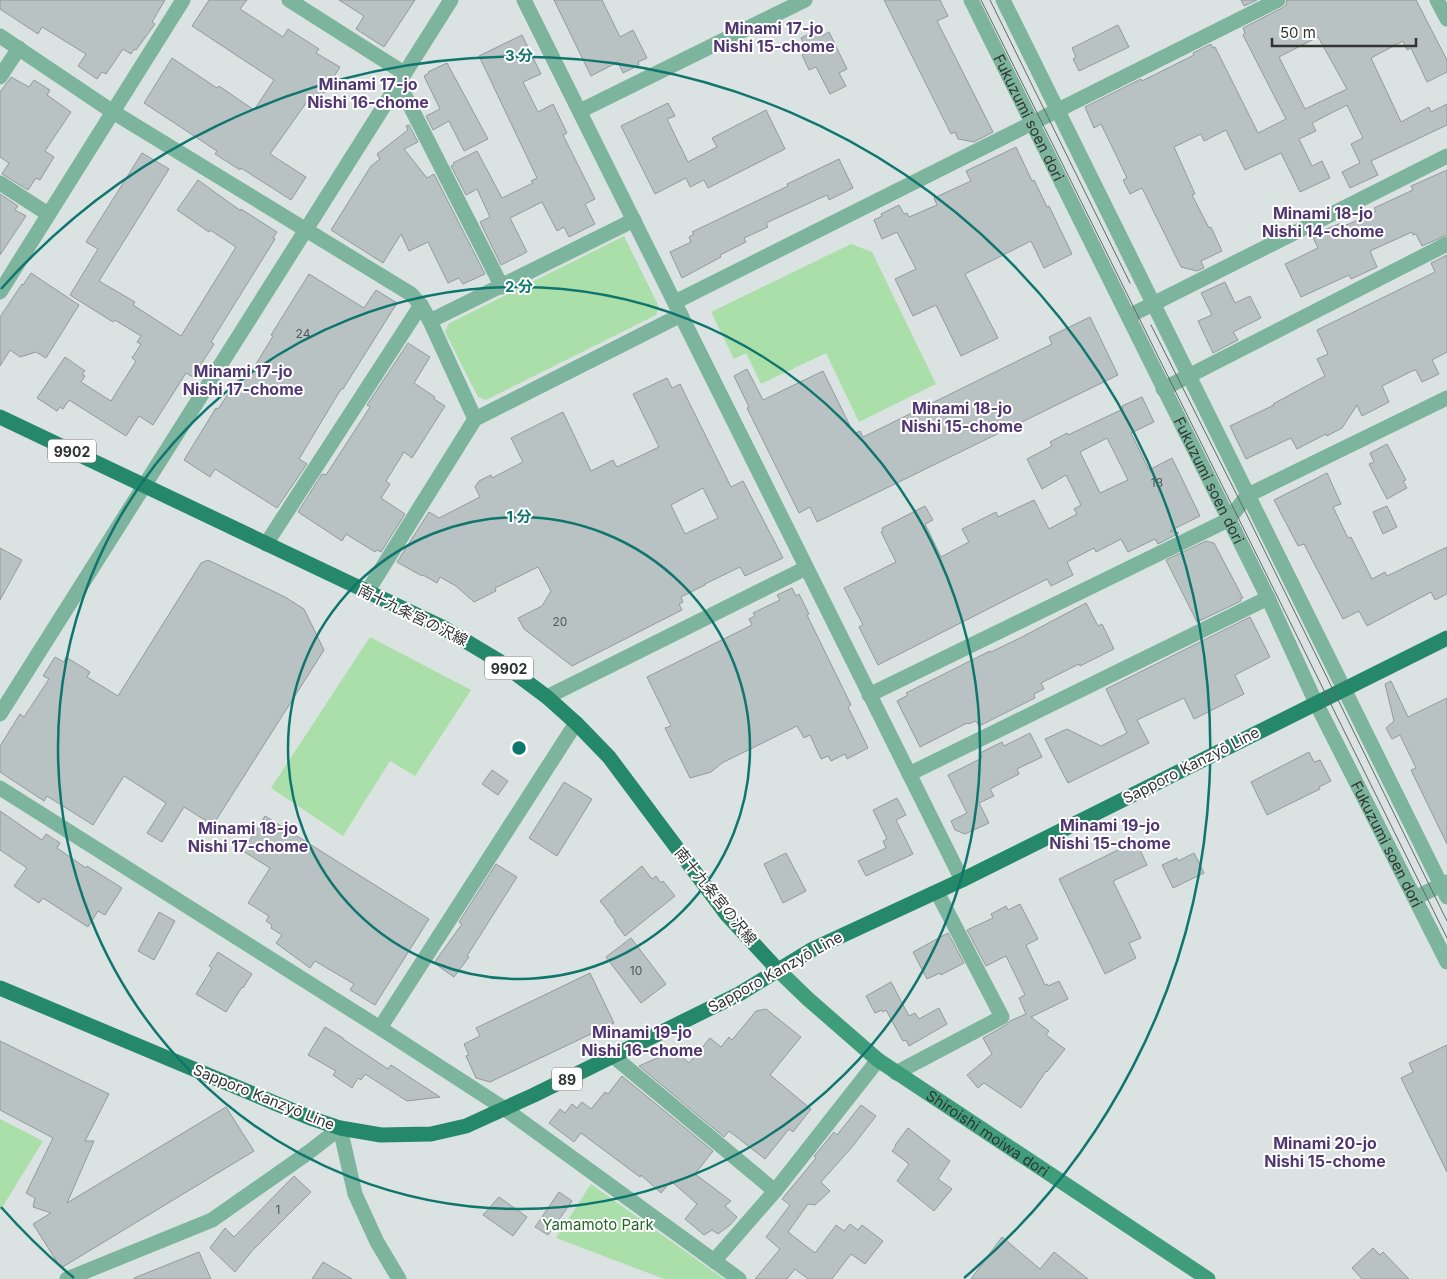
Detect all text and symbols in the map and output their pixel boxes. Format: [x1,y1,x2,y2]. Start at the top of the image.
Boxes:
scale bar [1272,15,1416,47]
district label: Minami 17-jo Nishi 15-chome [713,18,835,56]
text: 50 m [1280,23,1316,42]
text: 3 分 [505,46,533,65]
street label: Fukuzumi soen dori [990,51,1069,184]
district label: Minami 17-jo Nishi 16-chome [307,74,429,112]
district label: Minami 18-jo Nishi 14-chome [1262,203,1384,241]
text: 2 分 [505,277,533,296]
house number: 24 [296,326,311,341]
district label: Minami 17-jo Nishi 17-chome [183,361,303,399]
district label: Minami 18-jo Nishi 15-chome [901,398,1023,436]
street label: Fukuzumi soen dori [1170,414,1249,547]
road number: 9902 [48,440,96,462]
house number: 13 [1151,475,1163,490]
text: 1 分 [506,507,532,526]
street label: 南十九条宮の沢線 [355,580,471,650]
house number: 20 [553,614,567,629]
road number: 9902 [485,656,533,680]
street label: Sapporo Kanzyō Line [1120,722,1262,808]
centre of rings [510,739,528,757]
street label: Fukuzumi soen dori [1347,778,1427,910]
district label: Minami 19-jo Nishi 15-chome [1049,815,1171,853]
district label: Minami 18-jo Nishi 17-chome [188,818,308,856]
street label: 南十九条宮の沢線 [671,843,761,949]
street label: Sapporo Kanzyō Line [704,927,846,1017]
house number: 10 [630,963,642,978]
district label: Minami 19-jo Nishi 16-chome [581,1022,703,1060]
street label: Sapporo Kanzyō Line [191,1060,337,1134]
road number: 89 [552,1068,582,1090]
street label: Shiroishi moiwa dori [923,1085,1053,1180]
district label: Minami 20-jo Nishi 15-chome [1264,1133,1386,1171]
house number: 1 [276,1202,280,1217]
park label: Yamamoto Park [542,1215,654,1234]

